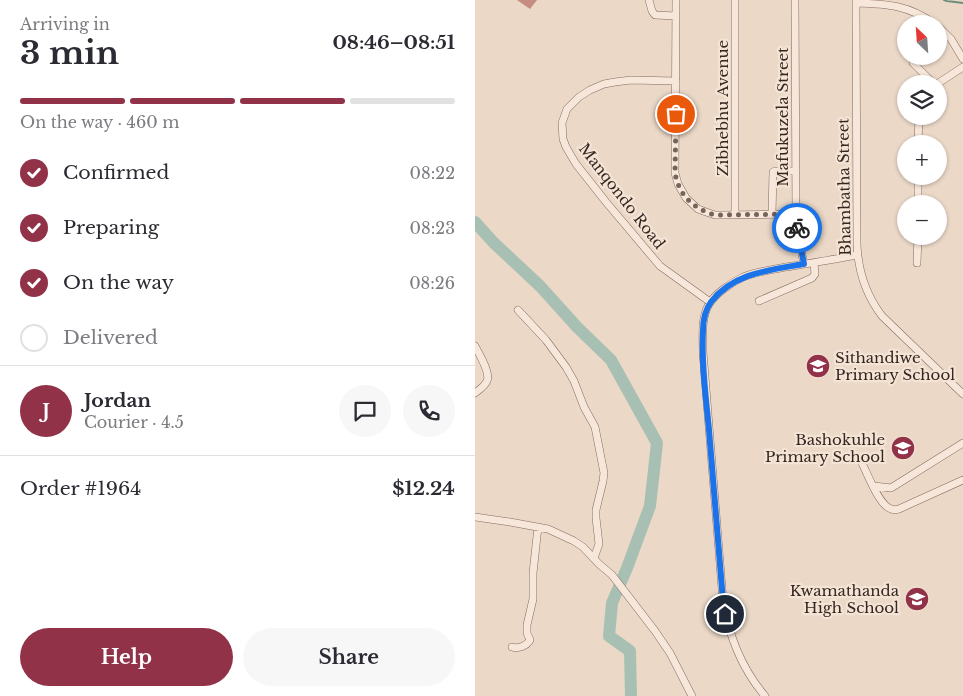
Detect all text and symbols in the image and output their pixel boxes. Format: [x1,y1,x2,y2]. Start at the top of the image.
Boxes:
text: Arriving in [20,14,110,34]
north arrow [897,15,947,65]
map controls [897,15,947,245]
text: 08:46–08:51 [333,31,455,54]
text: 3 min [20,33,119,73]
street label: Zibhebhu Avenue [713,40,732,176]
street label: Mafukuzela Street [773,47,792,187]
button: layers [897,75,947,125]
pin [655,93,697,135]
icon: bag [662,100,690,128]
text: On the way · 460 m [20,112,179,132]
street label: Bhambatha Street [833,118,855,256]
button: + [897,135,947,185]
street label: Manqondo Road [575,139,669,253]
icon: check [20,159,48,187]
text: Confirmed [63,161,169,184]
text: 08:22 [410,163,455,183]
button: − [897,195,947,245]
courier [772,203,822,253]
icon: check [20,214,48,242]
icon: bike [783,214,811,242]
text: Preparing [63,216,159,239]
text: 08:23 [410,218,455,238]
icon: check [20,269,48,297]
text: On the way [63,271,174,294]
text: 08:26 [409,273,455,293]
text: Delivered [63,326,158,349]
place label: Sithandiwe Primary School [835,348,955,384]
school or university icon: Sithandiwe Primary School [805,353,831,379]
button: chat [339,385,391,437]
button: phone [403,385,455,437]
text: Jordan [84,389,151,412]
text: J [42,399,50,422]
text: Courier · 4.5 [84,412,184,432]
place label: Bashokuhle Primary School [765,430,885,466]
school or university icon: Bashokuhle Primary School [890,435,916,461]
text: Order #1964 [20,477,141,500]
text: $12.24 [392,477,455,500]
place label: Kwamathanda High School [790,581,900,617]
school or university icon: Kwamathanda High School [904,586,930,612]
pin [704,593,746,635]
icon: home [711,600,739,628]
button: Help [20,628,233,686]
button: Share [243,628,455,686]

